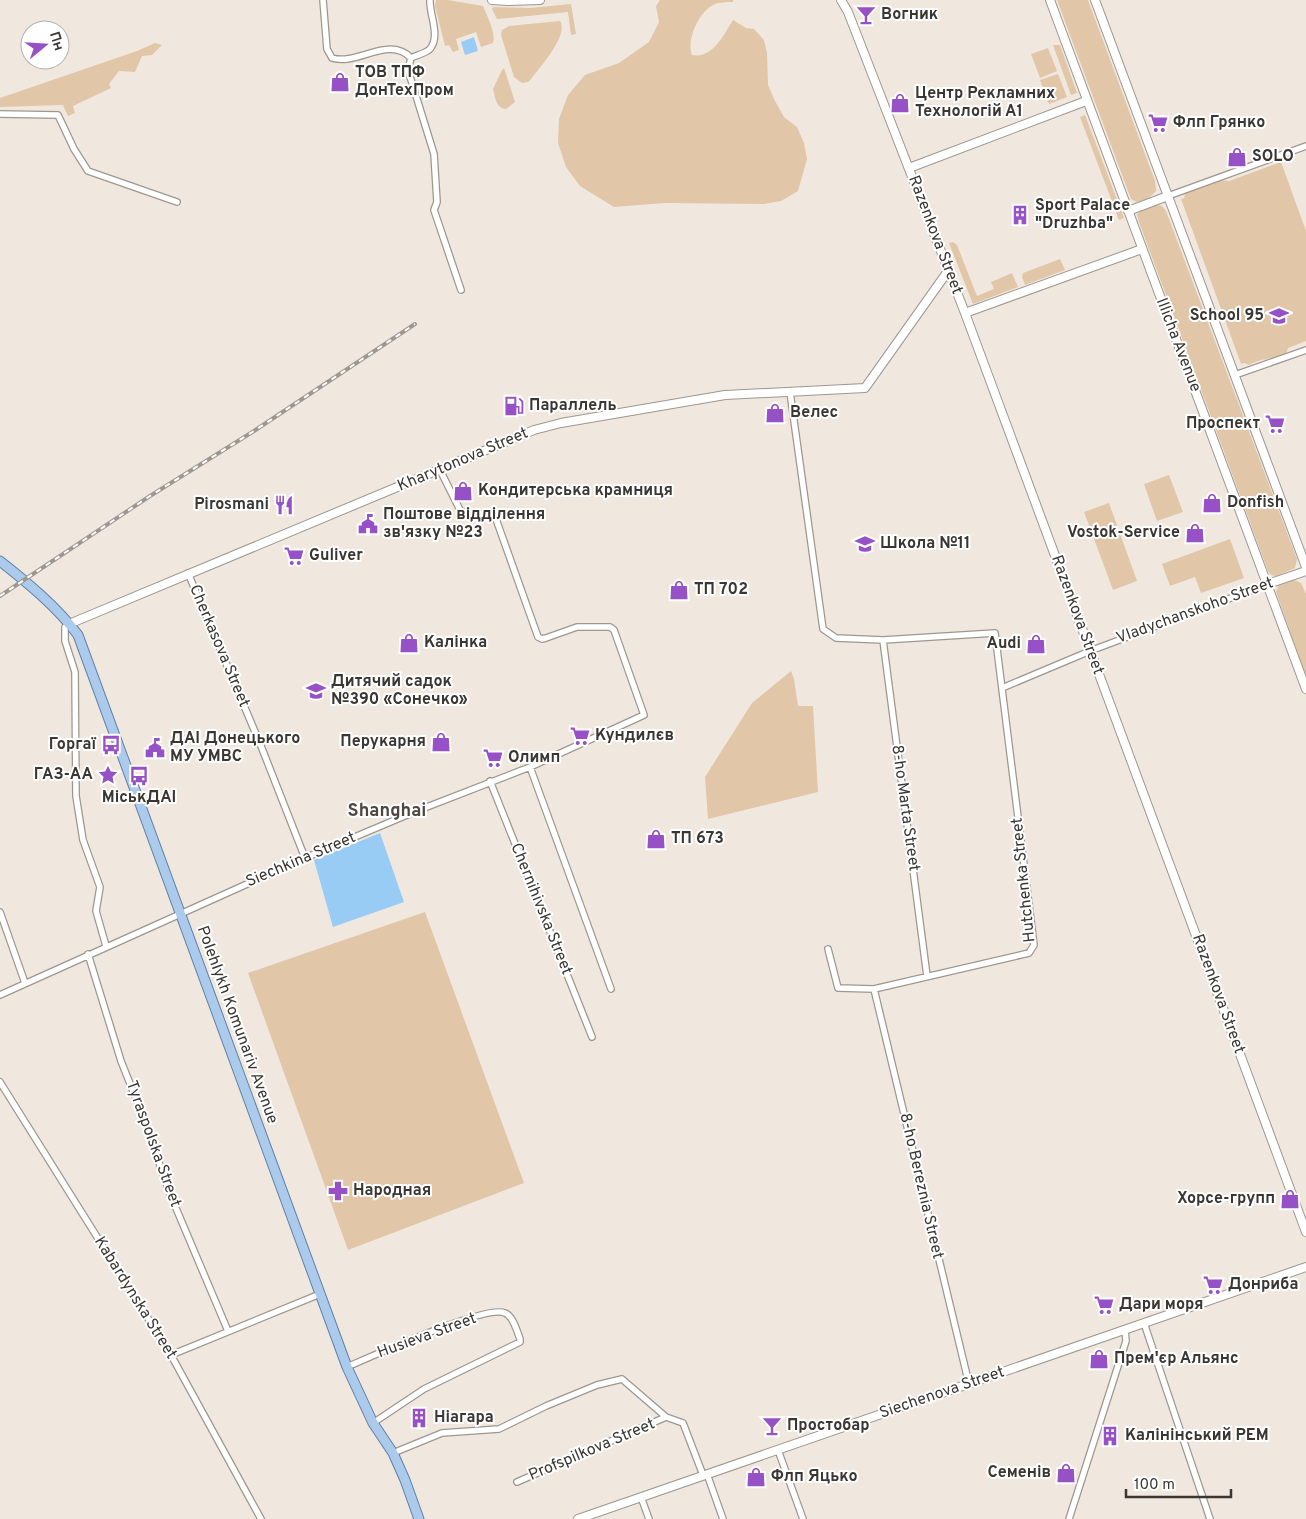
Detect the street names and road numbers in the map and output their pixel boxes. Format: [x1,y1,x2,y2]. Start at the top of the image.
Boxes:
street label: Razenkova Street [903,173,967,297]
street label: Illicha Avenue [1151,295,1205,395]
street label: Kharytonova Street [395,423,531,497]
street label: Razenkova Street [1046,553,1108,677]
street label: Vladychanskoho Street [1114,573,1276,649]
street label: Cherkasova Street [184,582,254,710]
street label: 8-ho Marta Street [886,743,924,873]
street label: Hutchenka Street [1007,817,1041,943]
street label: Siechkina Street [243,828,359,892]
street label: Chernihivska Street [505,840,577,978]
street label: Polehlykh Komunariv Avenue [192,923,282,1127]
street label: Razenkova Street [1187,932,1249,1056]
street label: Tyraspolska Street [121,1078,185,1210]
street label: 8-ho Bereznia Street [894,1111,948,1261]
street label: Kabardynska Street [89,1233,181,1363]
street label: Husieva Street [375,1309,479,1363]
street label: Siechenova Street [877,1362,1007,1424]
street label: Profspilkova Street [526,1414,658,1486]

